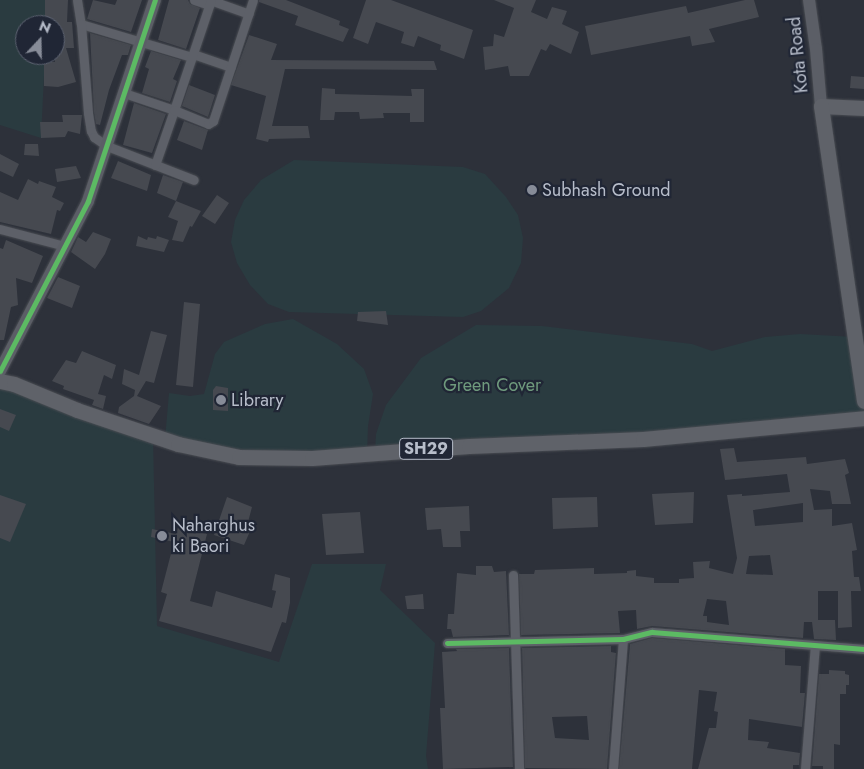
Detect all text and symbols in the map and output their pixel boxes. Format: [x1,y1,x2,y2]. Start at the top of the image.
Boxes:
north arrow [15,15,65,65]
text: N [36,16,54,38]
street label: Kota Road [783,16,813,94]
place label: Subhash Ground [542,179,671,201]
marker: Subhash Ground [526,184,538,196]
park label: Green Cover [443,374,541,396]
place label: Library [231,389,284,411]
marker: Library [215,394,227,406]
road number: SH29 [398,436,454,462]
place label: Naharghus ki Baori [172,515,255,558]
marker: Naharghus ki Baori [156,530,168,542]

